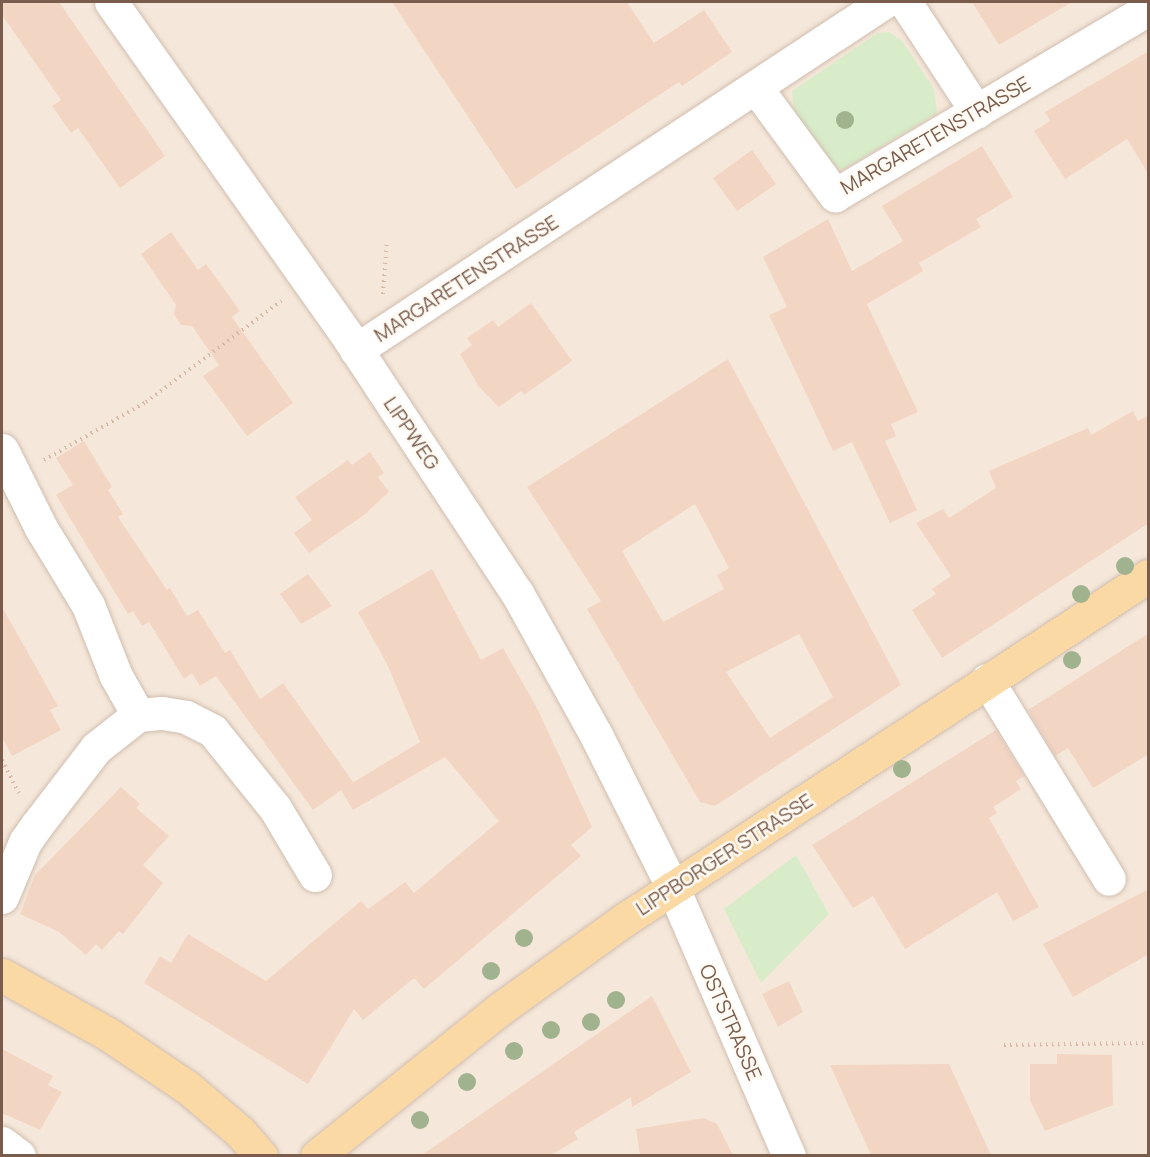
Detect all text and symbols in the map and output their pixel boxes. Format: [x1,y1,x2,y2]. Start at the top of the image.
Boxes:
street label: MARGARETENSTRASSE [836,71,1034,199]
street label: MARGARETENSTRASSE [369,209,563,347]
street label: LIPPWEG [379,392,445,474]
street label: LIPPBORGER STRASSE [631,788,817,920]
street label: OSTSTRASSE [695,960,767,1084]

